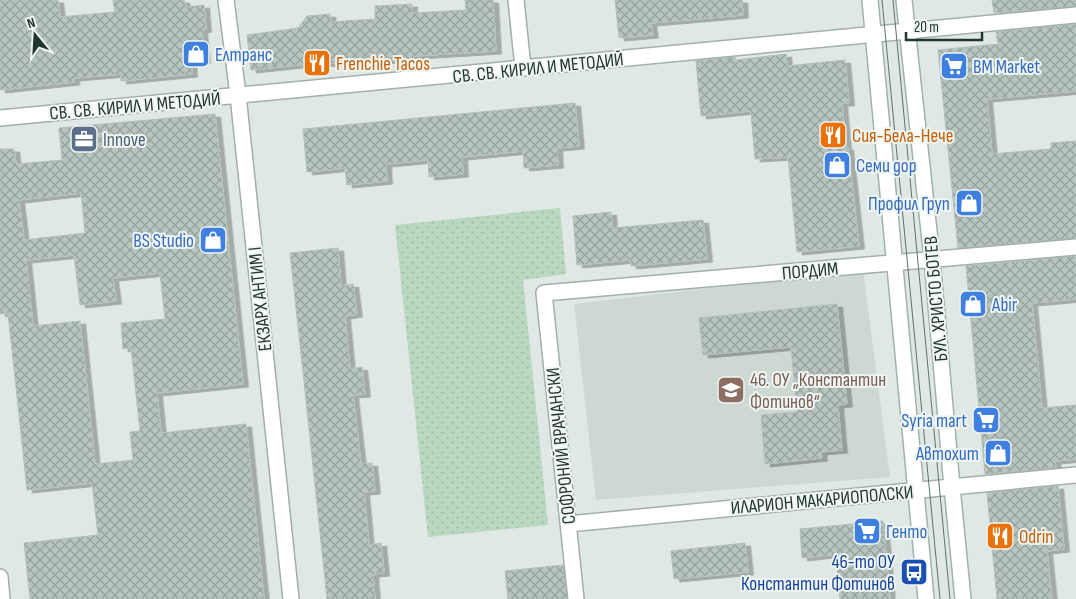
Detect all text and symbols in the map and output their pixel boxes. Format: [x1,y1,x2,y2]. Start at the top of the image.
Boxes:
north arrow [10,10,60,60]
scale bar [906,10,982,42]
text: N [25,14,37,32]
text: 20 m [914,18,939,37]
shop icon: Елтранс [181,39,211,69]
place label: Елтранс [215,44,272,67]
restaurant icon: Frenchie Tacos [302,48,332,78]
street label: СВ. СВ. КИРИЛ И МЕТОДИЙ [452,48,625,89]
supermarket icon: BM Market [939,51,969,81]
place label: Frenchie Tacos [336,53,430,76]
place label: BM Market [973,56,1040,79]
street label: СВ. СВ. КИРИЛ И МЕТОДИЙ [49,88,222,125]
restaurant icon: Сия-Бела-Нече [818,120,848,150]
office icon: Innove [69,124,99,154]
place label: Сия-Бела-Нече [852,125,953,148]
place label: Innove [103,129,146,152]
shop icon: Семи дор [822,150,852,180]
place label: Семи дор [856,155,917,178]
shop icon: Профил Груп [954,188,984,218]
place label: Профил Груп [868,193,950,216]
shop icon: BS Studio [198,225,228,255]
place label: BS Studio [133,230,194,253]
street label: БУЛ. ХРИСТО БОТЕВ [920,235,953,363]
street label: ЕКЗАРХ АНТИМ I [244,245,277,352]
street label: ПОРДИМ [781,258,839,285]
shop icon: Abir [958,289,988,319]
place label: Abir [991,294,1018,317]
street label: СОФРОНИЙ ВРАЧАНСКИ [542,366,581,525]
place label: 46. ОУ „Константин Фотинов“ [750,369,886,414]
school or university icon: 46. ОУ „Константин Фотинов“ [716,375,746,405]
supermarket icon: Syria mart [971,405,1001,435]
place label: Syria mart [901,410,967,433]
shop icon: Автохит [983,438,1013,468]
place label: Автохит [915,443,979,466]
street label: ИЛАРИОН МАКАРИОПОЛСКИ [730,481,914,520]
supermarket icon: Генто [852,516,882,546]
place label: Генто [886,521,927,544]
restaurant icon: Odrin [985,521,1015,551]
place label: Odrin [1019,526,1053,549]
place label: 46-то ОУ Константин Фотинов [741,551,895,596]
bus stop icon: 46-то ОУ Константин Фотинов [899,557,929,587]

